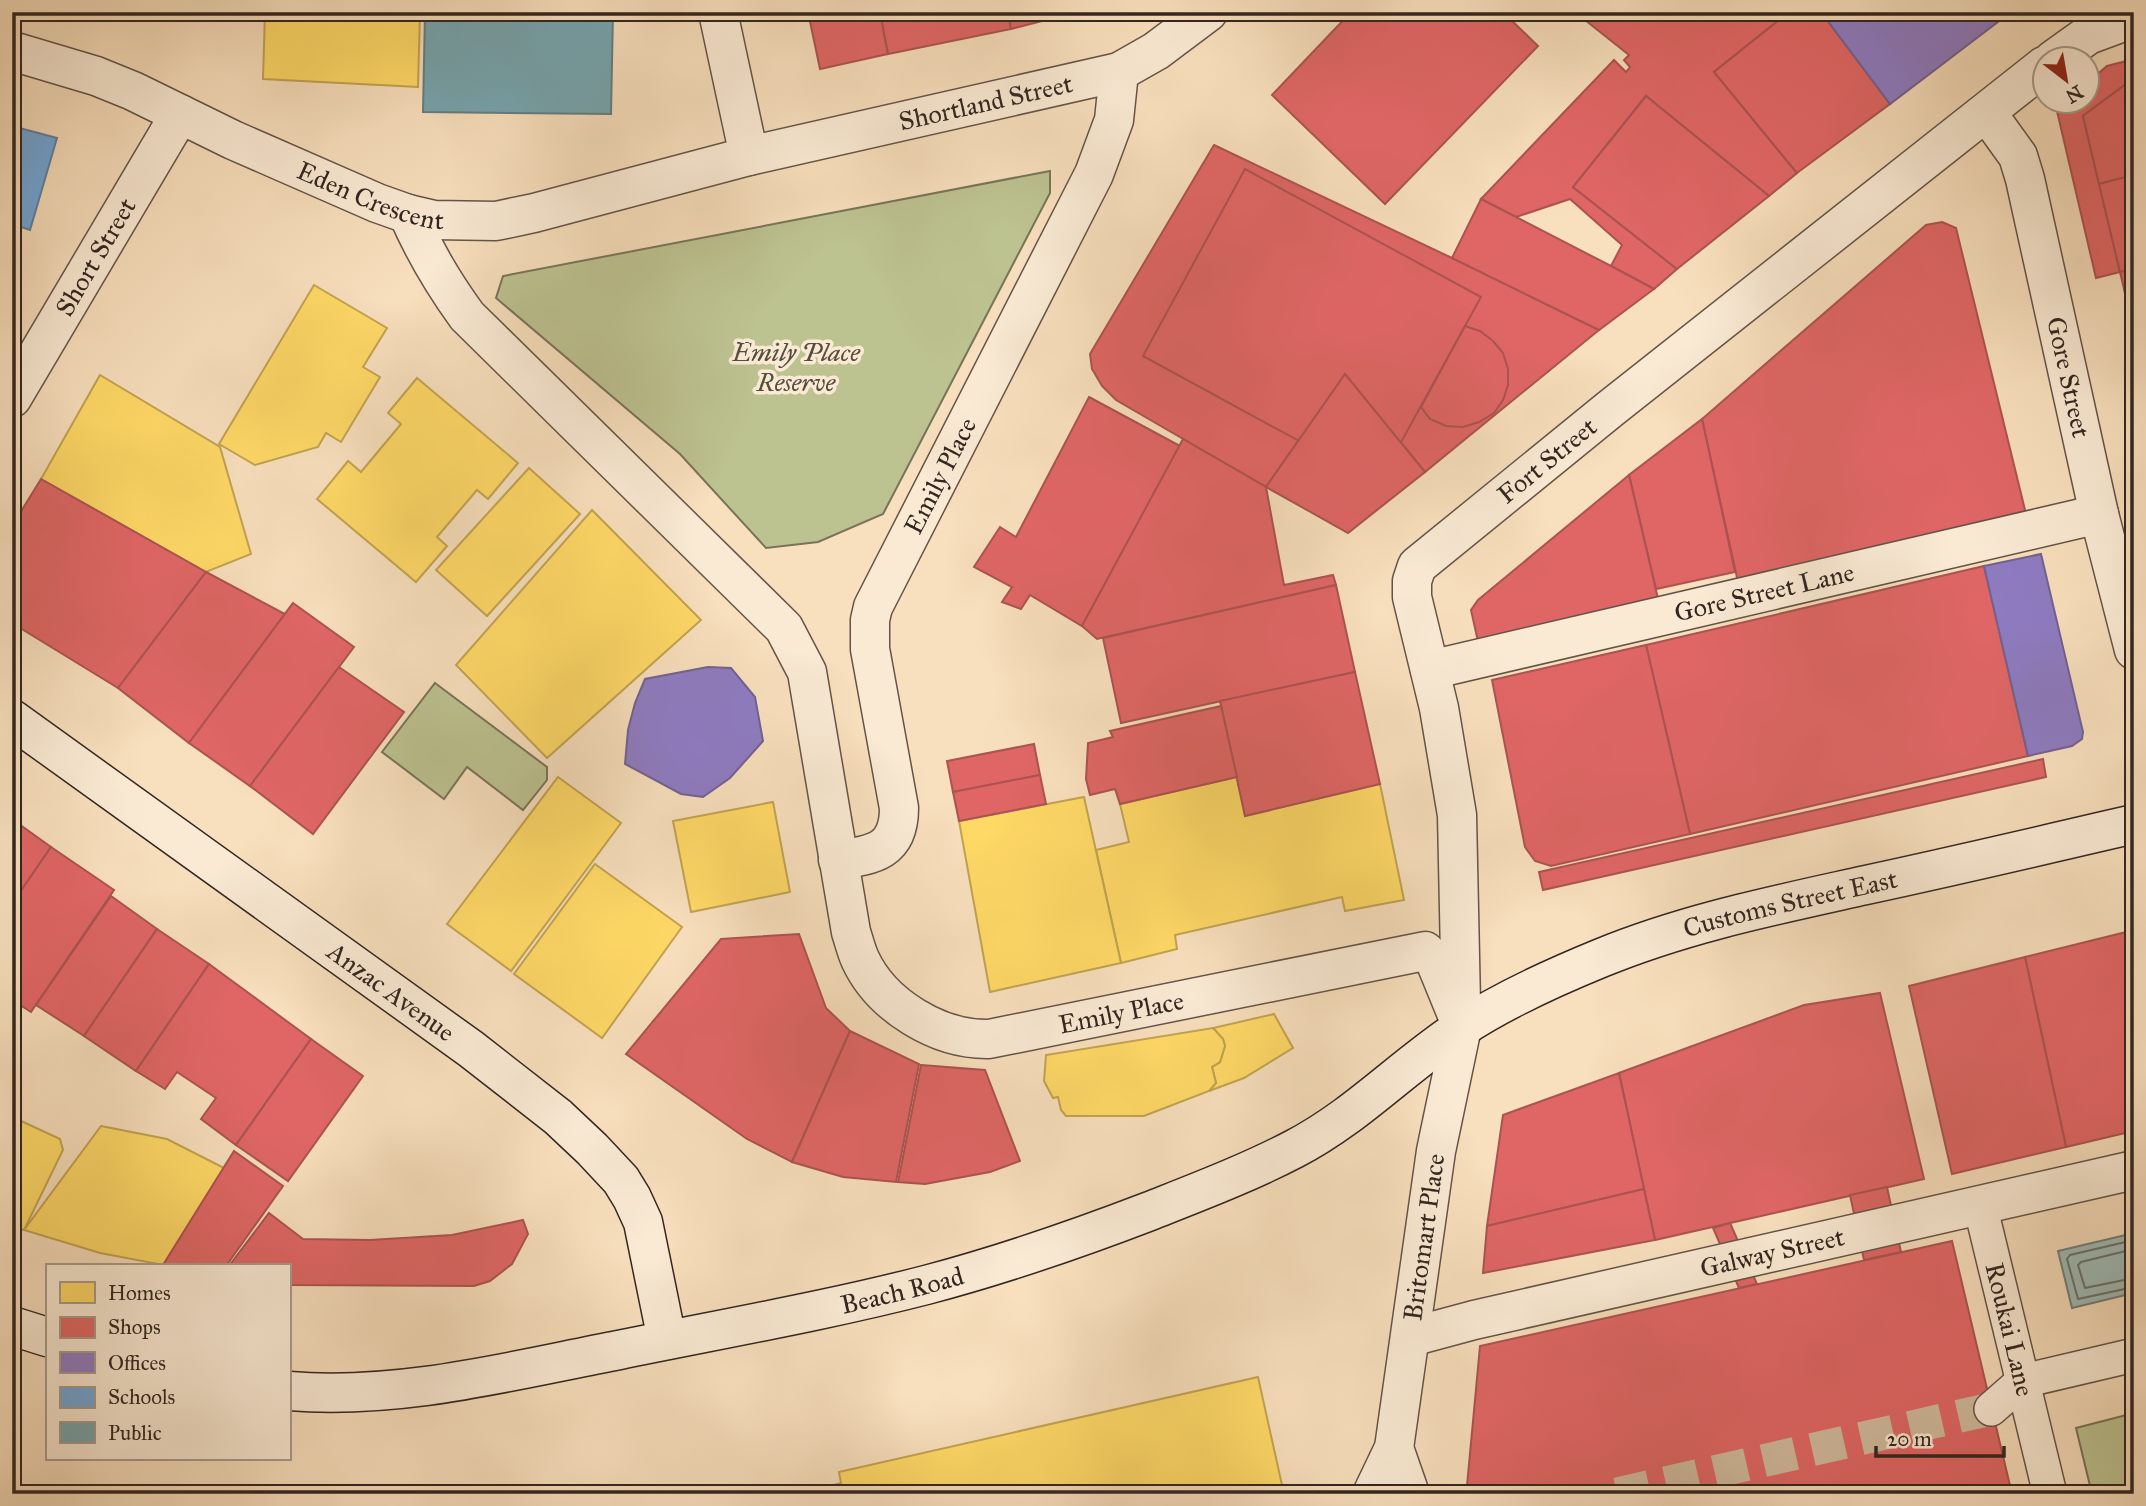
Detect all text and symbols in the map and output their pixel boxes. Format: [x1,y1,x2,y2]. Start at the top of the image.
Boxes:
north arrow [2030,46,2100,116]
street label: Shortland Street [896,67,1076,137]
text: N [2062,80,2087,108]
street label: Eden Crescent [292,154,444,236]
street label: Short Street [48,192,143,322]
street label: Gore Street [2040,314,2098,441]
park label: Emily Place Reserve [731,336,861,398]
street label: Fort Street [1491,410,1603,510]
street label: Emily Place [897,412,983,539]
street label: Gore Street Lane [1671,556,1857,629]
street label: Customs Street East [1679,863,1900,944]
street label: Anzac Avenue [320,934,461,1048]
street label: Emily Place [1056,984,1187,1041]
street label: Britomart Place [1396,1151,1451,1323]
street label: Galway Street [1697,1220,1847,1284]
street label: Beach Road [838,1259,967,1321]
street label: Roukai Lane [1979,1259,2042,1400]
legend [46,1264,290,1460]
text: Homes [108,1280,171,1306]
text: Shops [108,1314,161,1340]
text: Offices [108,1350,166,1376]
text: Schools [108,1384,175,1410]
scale bar [1876,1415,2004,1459]
text: Public [108,1420,162,1446]
text: 20 m [1887,1426,1932,1452]

